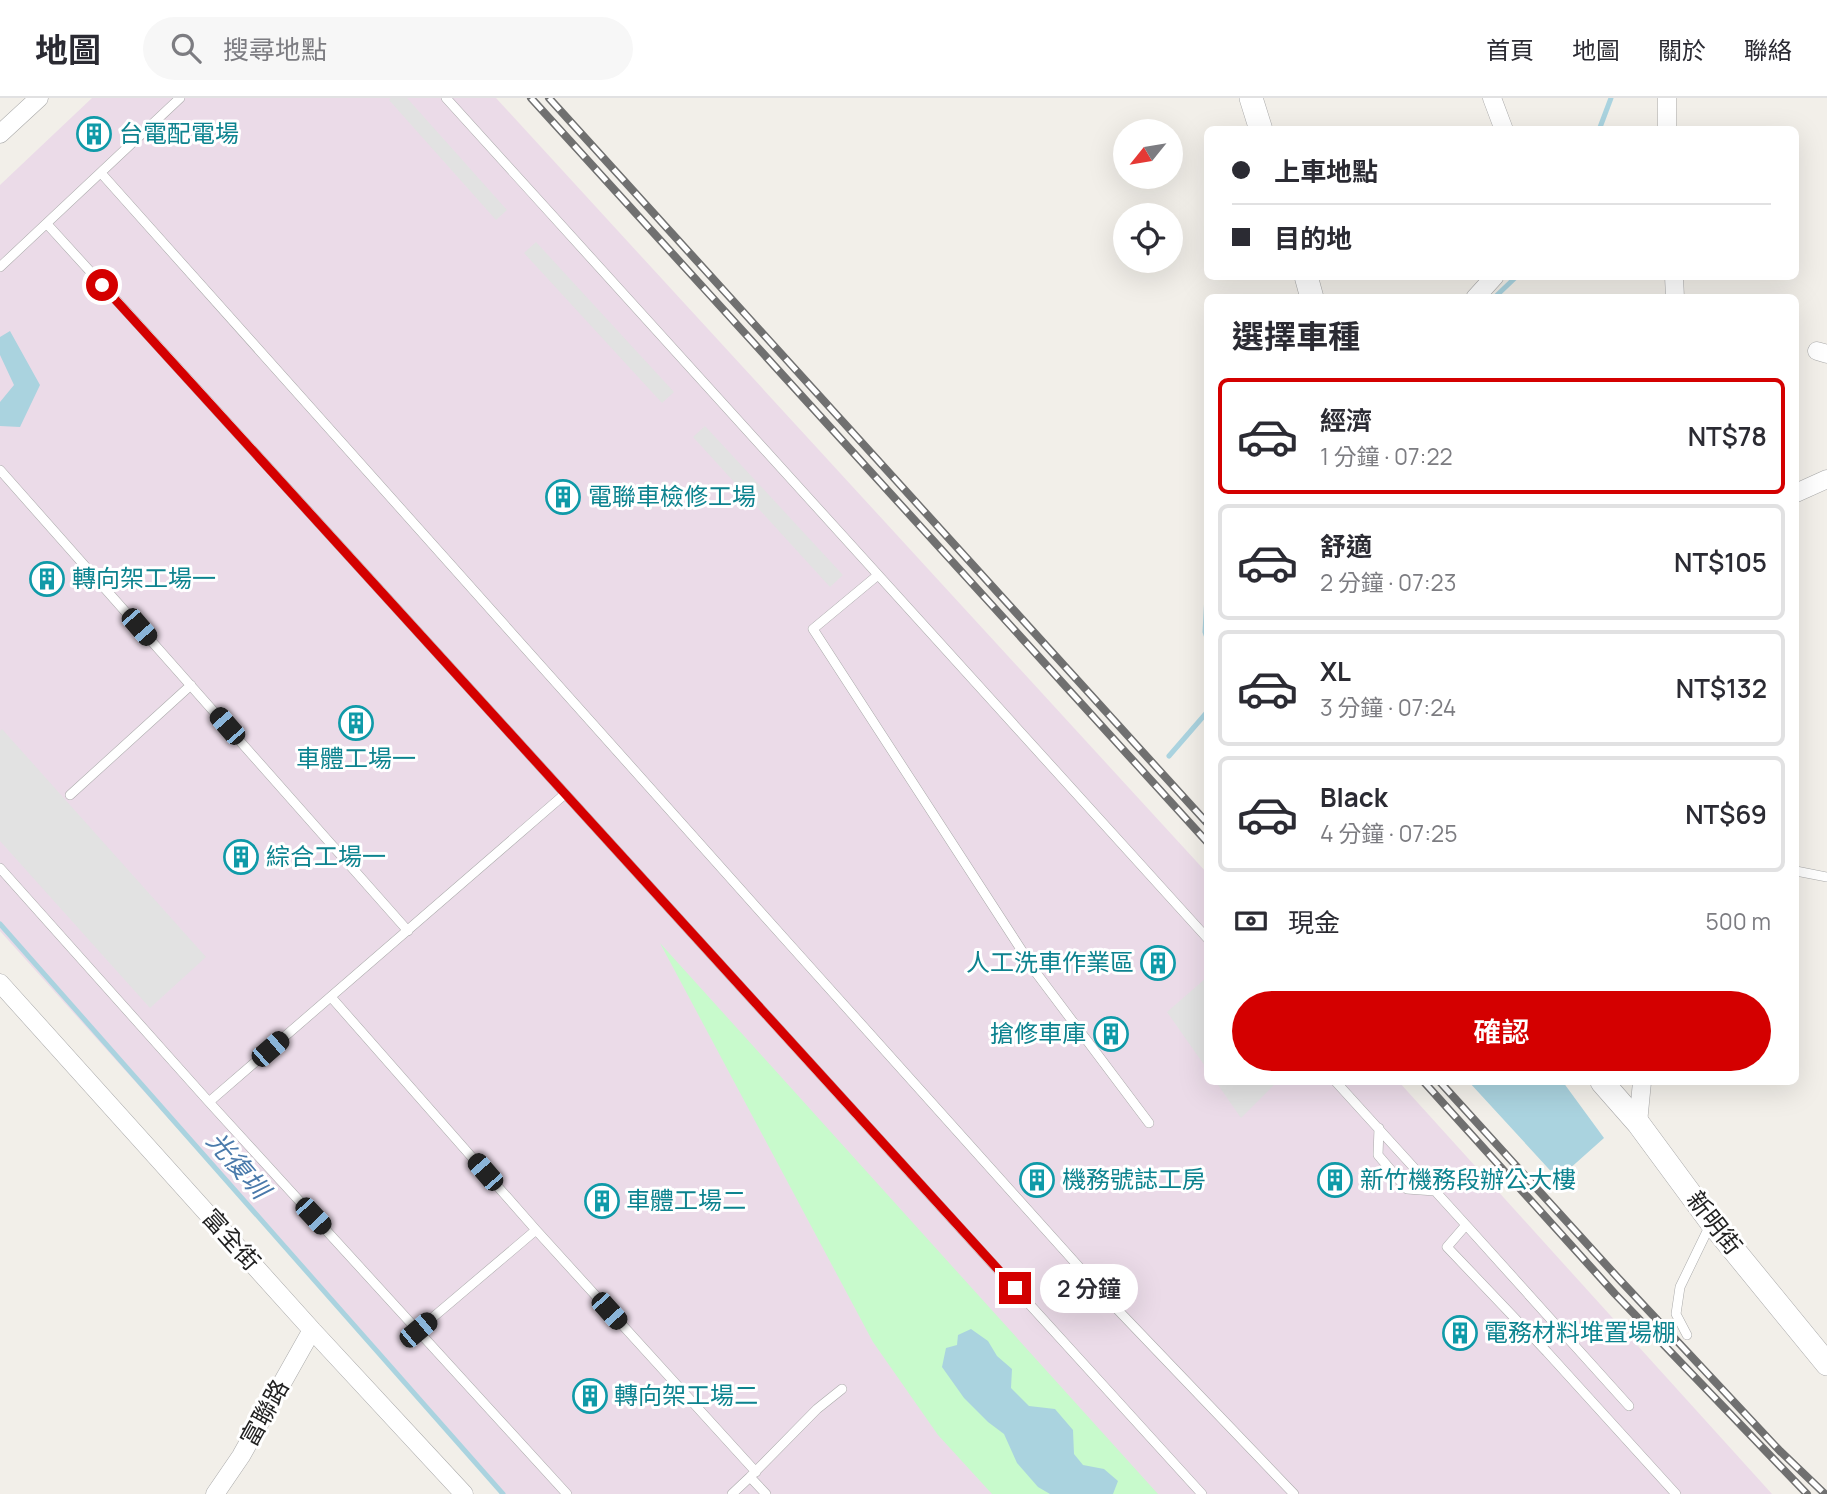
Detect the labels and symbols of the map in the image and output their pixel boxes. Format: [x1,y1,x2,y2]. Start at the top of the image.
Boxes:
building icon: 台電配電場 [75,115,113,153]
place label: 台電配電場 [119,116,239,149]
north arrow [1113,119,1183,189]
route start [86,269,118,301]
building icon: 電聯車檢修工場 [544,478,582,516]
place label: 電聯車檢修工場 [588,479,756,512]
building icon: 轉向架工場一 [28,560,66,598]
place label: 轉向架工場一 [72,561,216,594]
car [118,604,161,650]
car [206,703,249,749]
building icon: 車體工場一 [337,704,375,742]
place label: 車體工場一 [296,741,416,774]
building icon: 綜合工場一 [222,838,260,876]
place label: 綜合工場一 [266,839,386,872]
building icon: 人工洗車作業區 [1139,944,1177,982]
place label: 人工洗車作業區 [966,945,1134,978]
building icon: 搶修車庫 [1092,1015,1130,1053]
place label: 搶修車庫 [990,1016,1086,1049]
car [248,1027,293,1071]
water label: 光復圳 [200,1123,281,1209]
car [464,1149,507,1195]
building icon: 機務號誌工房 [1018,1161,1056,1199]
building icon: 新竹機務段辦公大樓 [1316,1161,1354,1199]
place label: 機務號誌工房 [1062,1162,1206,1195]
place label: 新竹機務段辦公大樓 [1360,1162,1576,1195]
building icon: 車體工場二 [583,1182,621,1220]
place label: 車體工場二 [626,1183,746,1216]
street label: 新明街 [1680,1184,1750,1261]
car [291,1193,336,1239]
street label: 富全街 [196,1201,268,1277]
callout: 2 分鐘 [1040,1264,1138,1312]
route end [999,1272,1031,1304]
car [588,1288,631,1334]
car [396,1308,441,1352]
building icon: 電務材料堆置場棚 [1441,1314,1479,1352]
place label: 電務材料堆置場棚 [1484,1315,1676,1348]
street label: 富聯路 [232,1373,296,1452]
building icon: 轉向架工場二 [571,1377,609,1415]
place label: 轉向架工場二 [614,1378,758,1411]

